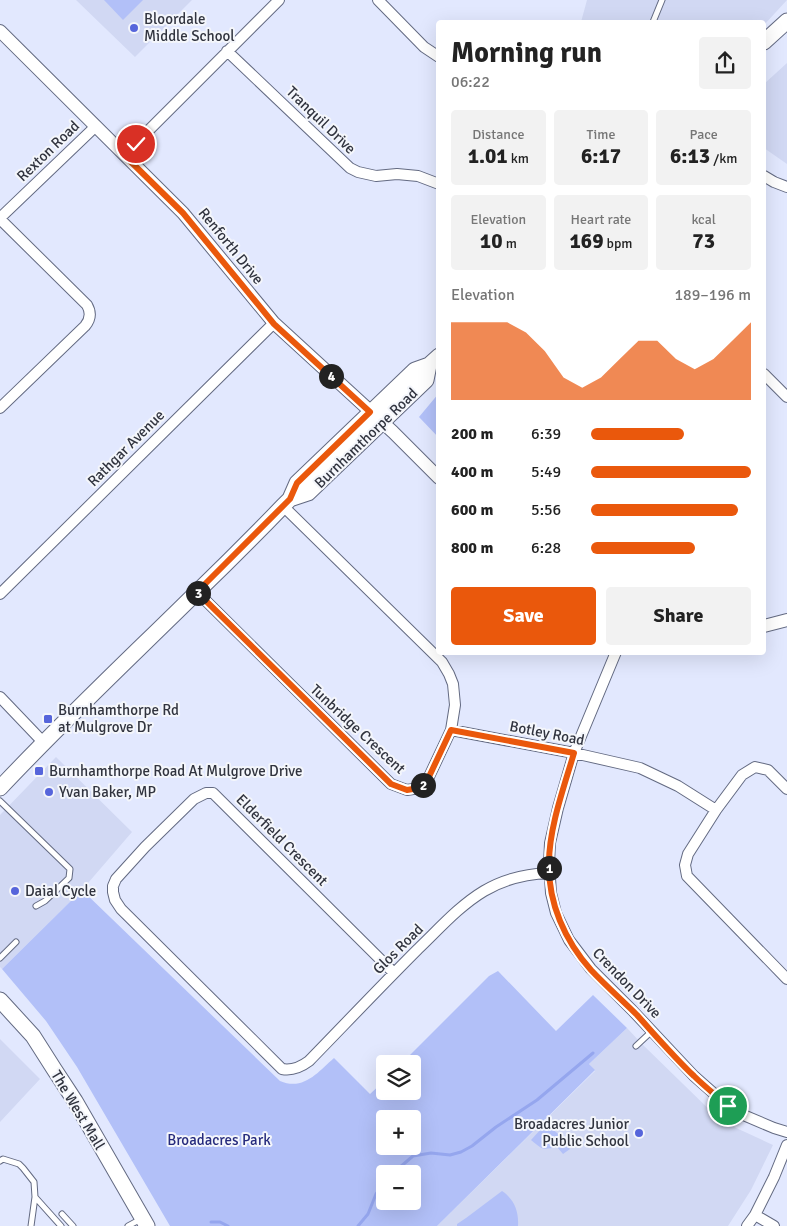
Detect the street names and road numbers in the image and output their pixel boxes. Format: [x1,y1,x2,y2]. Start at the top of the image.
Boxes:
street label: Tranquil Drive [283,83,359,157]
street label: Rexton Road [13,117,83,185]
street label: Renforth Drive [195,204,267,288]
street label: Burnhamthorpe Road [311,384,421,492]
street label: Rathgar Avenue [84,406,168,490]
street label: Tunbridge Crescent [307,680,409,778]
street label: Botley Road [508,717,586,749]
street label: Elderfield Crescent [232,790,332,890]
street label: Glos Road [369,920,427,978]
street label: Crendon Drive [589,944,665,1022]
street label: The West Mall [47,1067,109,1153]

